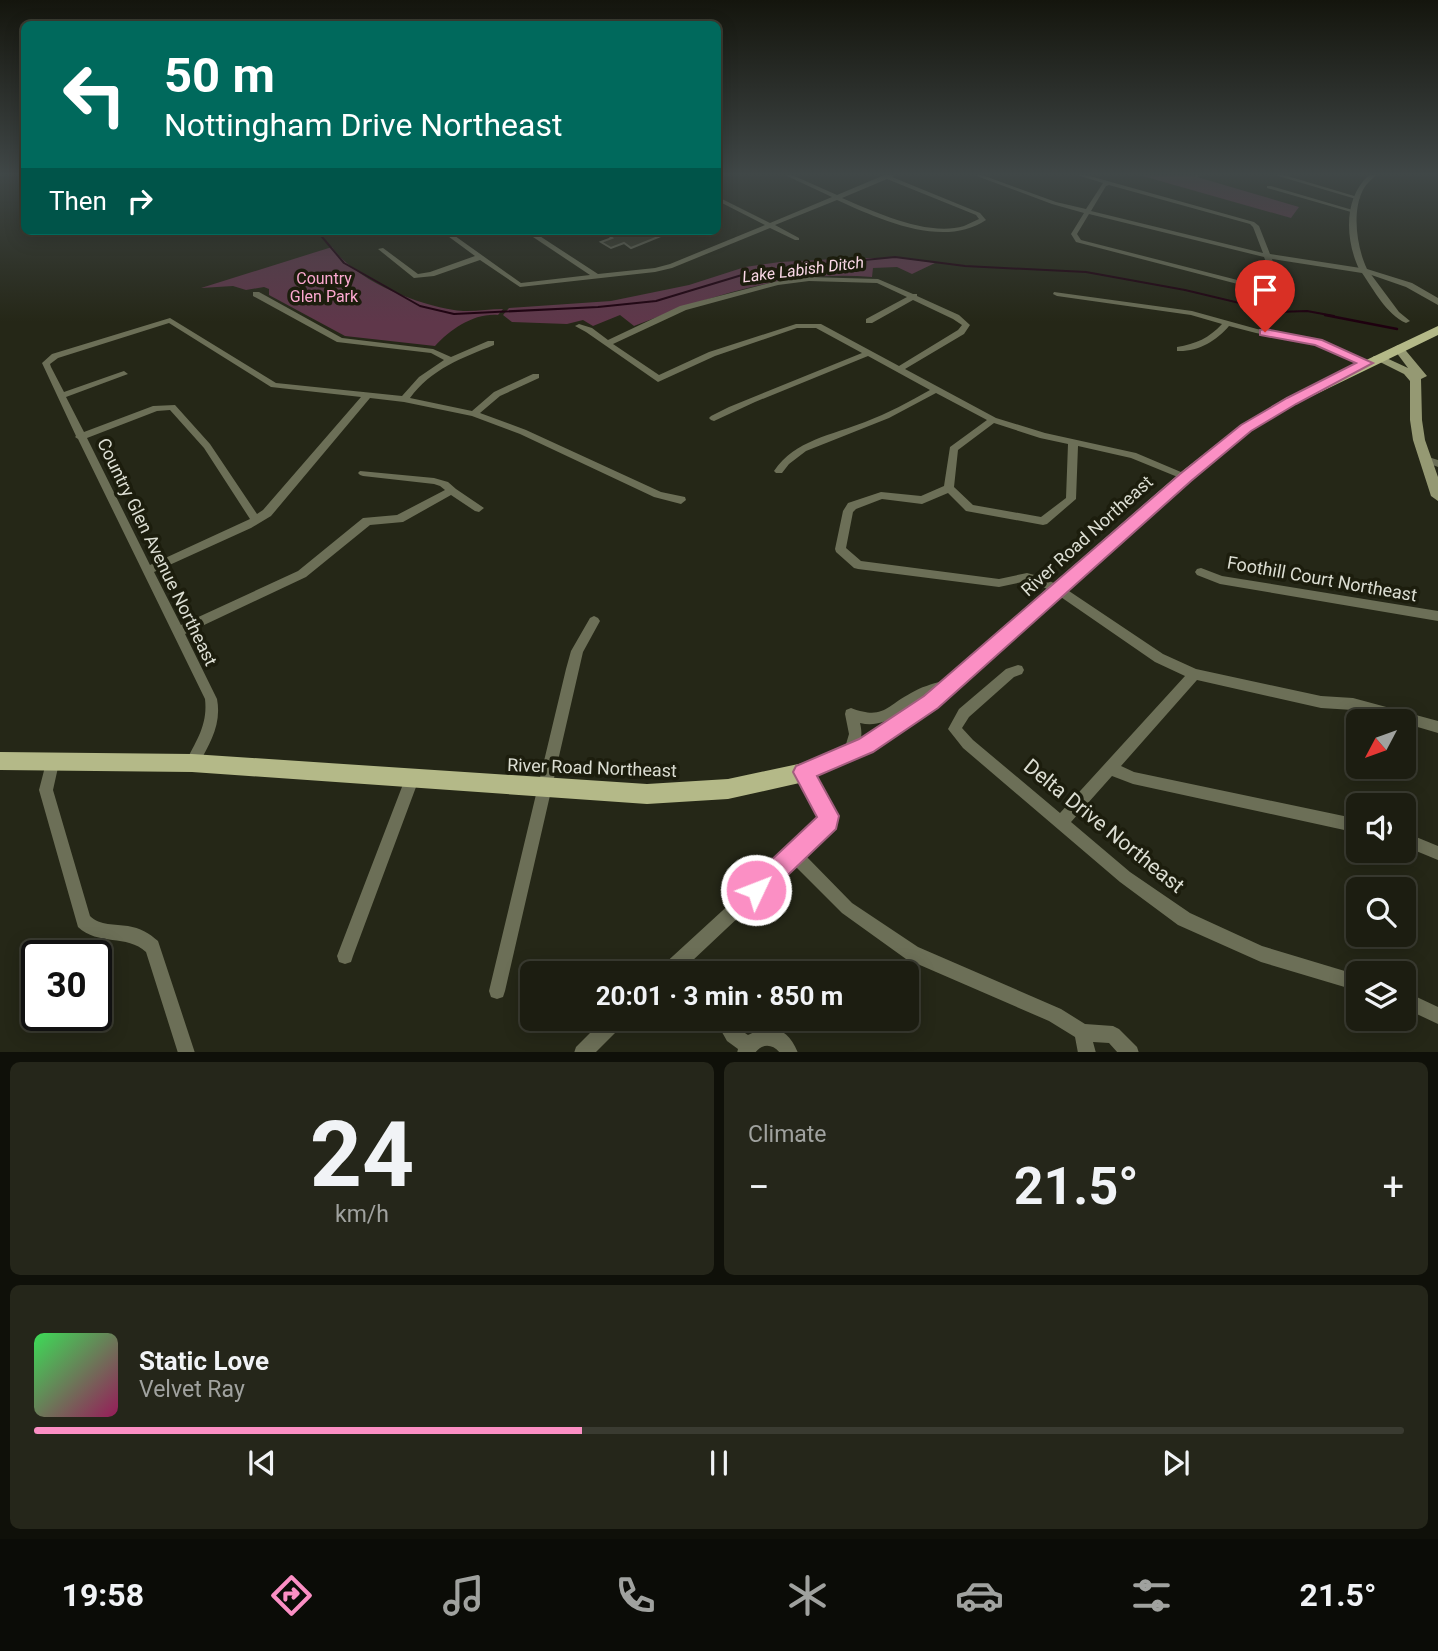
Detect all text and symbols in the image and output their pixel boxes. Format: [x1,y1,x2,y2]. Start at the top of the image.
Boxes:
text: 50 m [164,47,275,104]
icon: left [49,49,140,140]
text: Nottingham Drive Northeast [164,106,562,144]
icon: right [121,182,159,220]
text: Then [49,186,107,216]
water label: Lake Labish Ditch [741,253,865,286]
pin [1235,260,1295,332]
park label: Country Glen Park [290,269,359,306]
icon: arrive [1246,271,1284,309]
street label: Country Glen Avenue Northeast [93,434,222,669]
street label: River Road Northeast [1017,471,1157,600]
street label: Foothill Court Northeast [1225,551,1419,606]
north arrow [1346,709,1416,779]
map controls [1346,709,1416,1031]
street label: River Road Northeast [507,754,677,781]
street label: Delta Drive Northeast [1019,754,1189,898]
button: sound [1346,793,1416,863]
position arrow [719,853,793,927]
button: search [1346,877,1416,947]
speed limit sign: 30 [21,940,112,1031]
button: layers [1346,961,1416,1031]
text: 20:01 · 3 min · 850 m [596,981,843,1011]
text: 24 [310,1102,414,1208]
text: Climate [748,1121,827,1148]
text: 21.5° [1014,1156,1139,1217]
text: − [748,1165,770,1209]
text: + [1382,1165,1404,1209]
text: km/h [335,1201,389,1228]
text: Static Love [139,1346,269,1376]
text: Velvet Ray [139,1376,245,1403]
icon: previous [243,1444,281,1482]
icon: pause [700,1444,738,1482]
icon: next [1157,1444,1195,1482]
icon: directions [267,1571,316,1620]
icon: music [439,1571,488,1620]
icon: phone [611,1571,660,1620]
icon: climate [783,1571,832,1620]
icon: car [955,1571,1004,1620]
icon: filters [1127,1571,1176,1620]
text: 19:58 [62,1576,144,1614]
text: 21.5° [1300,1576,1376,1614]

